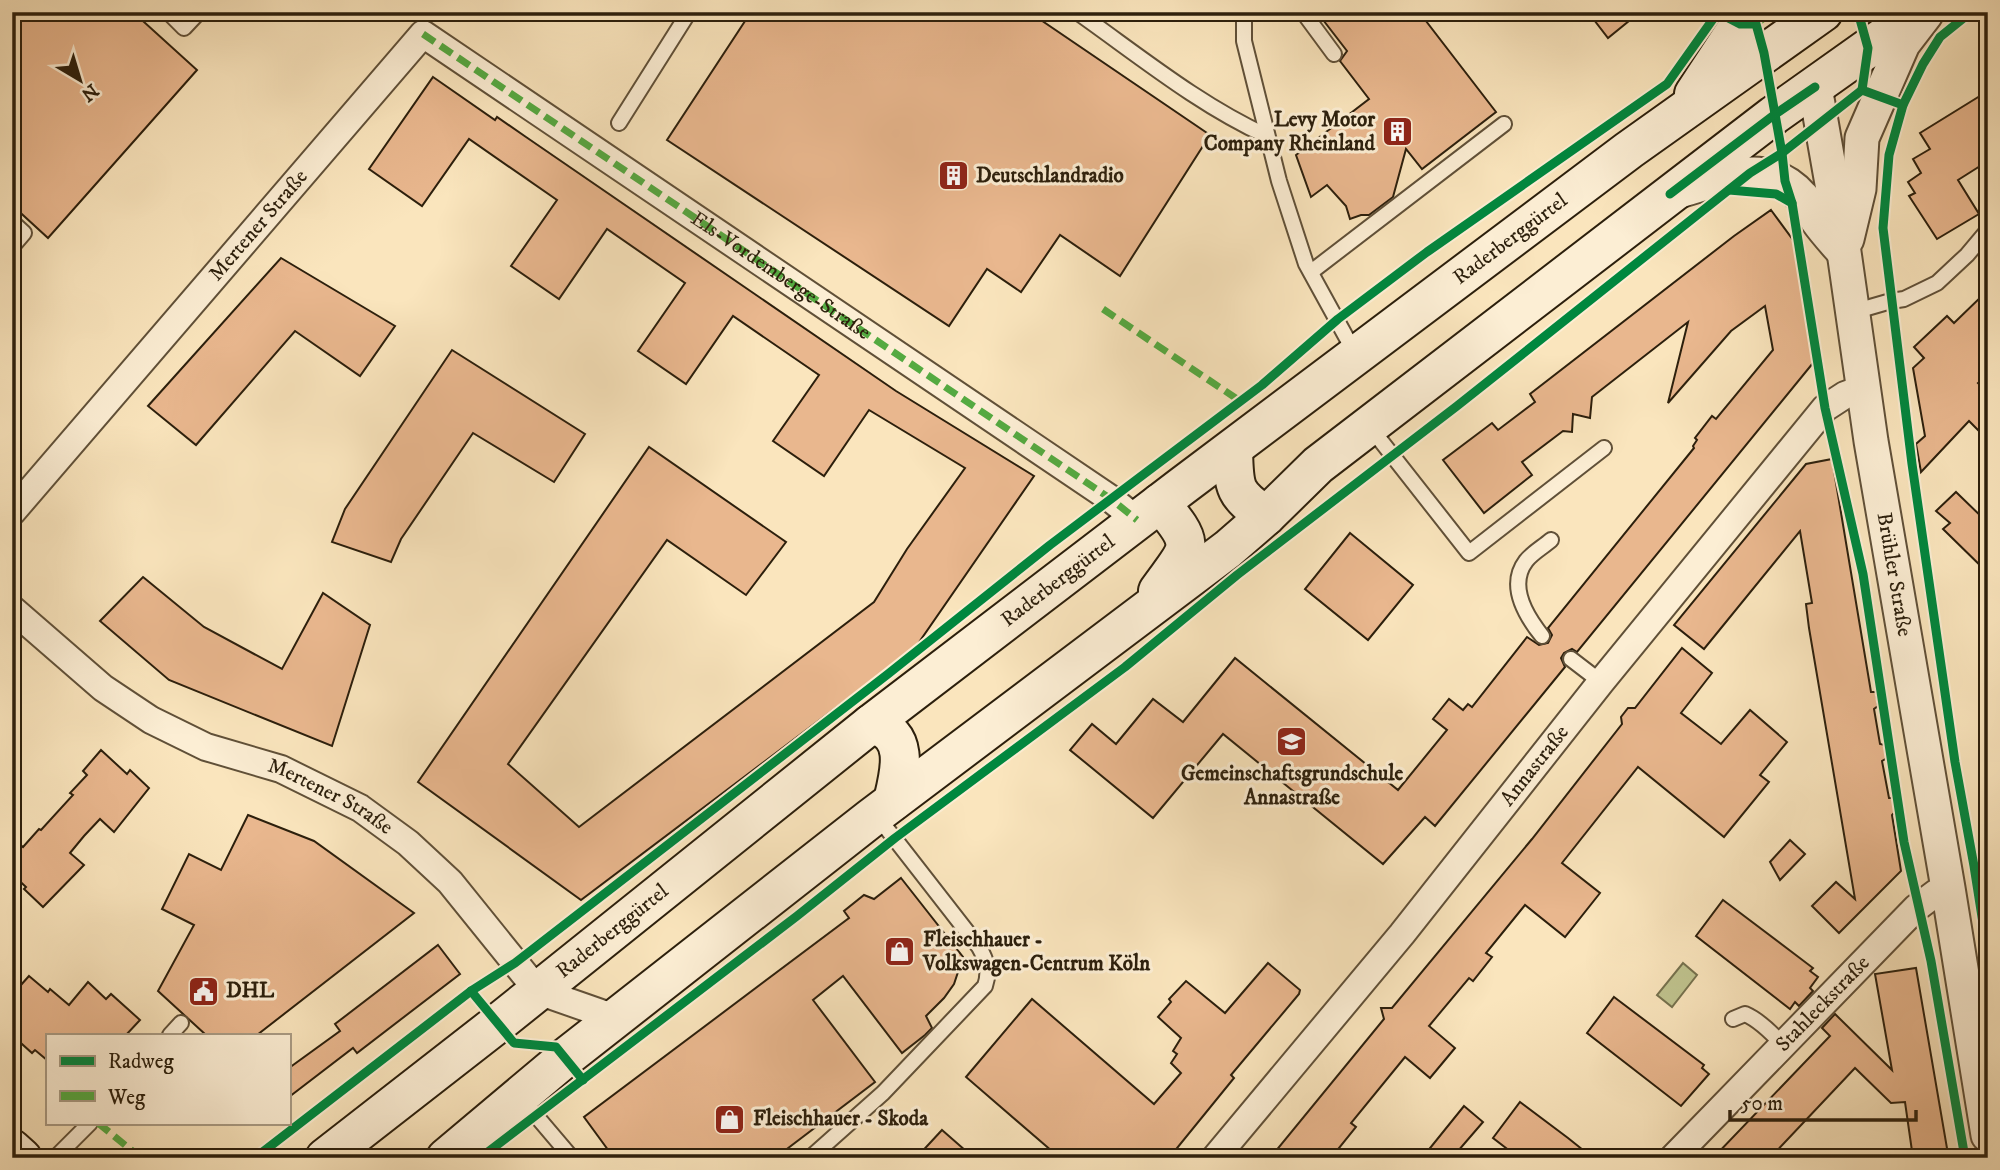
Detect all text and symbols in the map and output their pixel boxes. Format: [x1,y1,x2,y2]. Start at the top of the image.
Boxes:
north arrow [46,46,116,116]
text: N [76,78,103,106]
place label: Levy Motor Company Rheinland [1204,107,1376,157]
building icon: Levy Motor Company Rheinland [1381,115,1415,149]
building icon: Deutschlandradio [936,159,970,193]
place label: Deutschlandradio [976,163,1124,189]
street label: Mertener Straße [203,164,314,286]
street label: Raderberggürtel [1448,187,1573,291]
street label: Els-Vordemberge-Straße [686,206,876,346]
street label: Brühler Straße [1871,511,1918,639]
street label: Raderberggürtel [996,529,1121,633]
street label: Annastraße [1495,720,1575,812]
school or university icon: Gemeinschaftsgrundschule Annastraße [1275,725,1309,759]
street label: Mertener Straße [265,753,398,841]
place label: Gemeinschaftsgrundschule Annastraße [1181,761,1403,811]
street label: Raderberggürtel [551,878,674,984]
place label: Fleischhauer - Volkswagen-Centrum Köln [922,927,1151,977]
shop icon: Fleischhauer - Volkswagen-Centrum Köln [883,935,917,969]
street label: Stahleckstraße [1770,950,1876,1057]
public building icon: DHL [186,974,220,1008]
place label: DHL [226,978,275,1004]
legend [46,1034,290,1124]
text: Radweg [108,1049,174,1075]
scale bar [1730,1079,1916,1123]
text: Weg [107,1085,146,1111]
text: 50 m [1741,1091,1783,1117]
shop icon: Fleischhauer - Skoda [713,1102,747,1136]
place label: Fleischhauer - Skoda [753,1106,929,1132]

